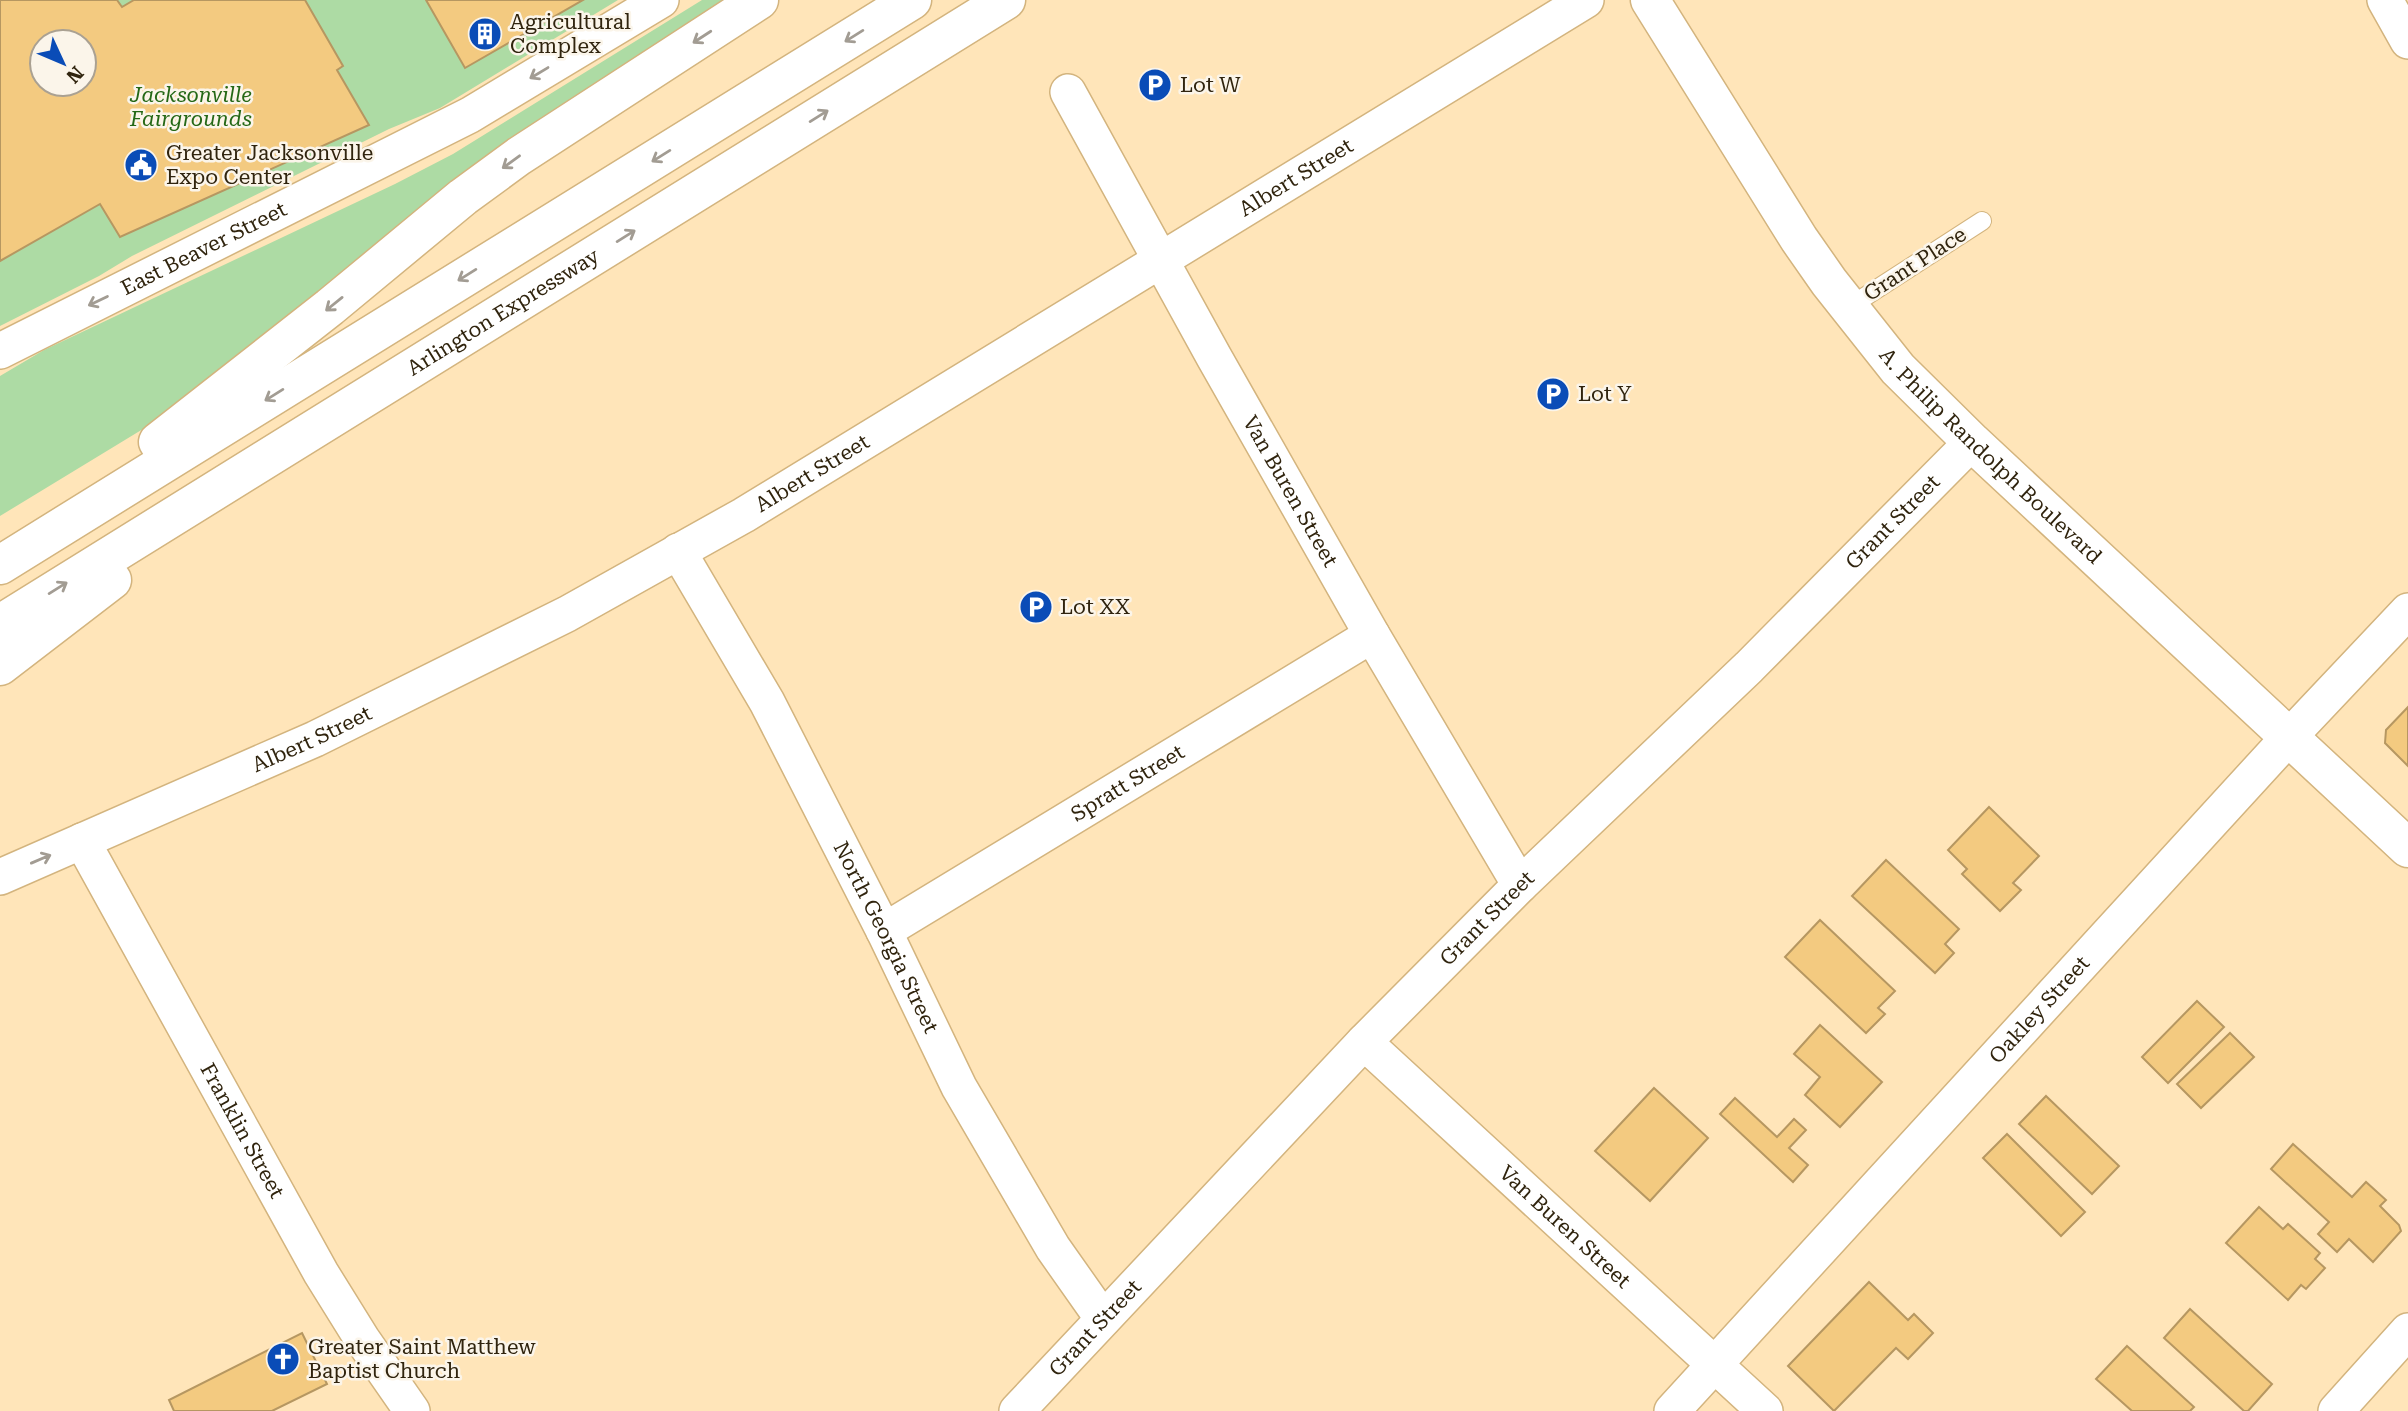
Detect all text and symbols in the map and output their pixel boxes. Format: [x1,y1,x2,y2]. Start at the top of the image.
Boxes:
place label: Agricultural Complex [510,10,631,58]
building icon: Agricultural Complex [466,15,504,53]
north arrow [28,28,98,98]
one-way arrow [845,29,865,43]
one-way arrow [692,30,712,44]
text: N [61,61,88,88]
one-way arrow [530,66,550,80]
parking icon: Lot W [1136,66,1174,104]
place label: Lot W [1180,73,1241,97]
park label: Jacksonville Fairgrounds [129,83,252,131]
one-way arrow [809,108,829,122]
street label: Albert Street [1235,133,1357,221]
place label: Greater Jacksonville Expo Center [166,141,373,189]
public building icon: Greater Jacksonville Expo Center [122,146,160,184]
one-way arrow [651,149,671,163]
one-way arrow [502,154,521,169]
street label: East Beaver Street [117,197,291,300]
street label: Grant Place [1859,222,1971,306]
one-way arrow [616,228,636,242]
street label: Arlington Expressway [403,243,604,380]
one-way arrow [458,269,478,283]
one-way arrow [88,294,109,308]
one-way arrow [325,296,343,312]
street label: A. Philip Randolph Boulevard [1874,344,2107,569]
parking icon: Lot Y [1534,375,1572,413]
place label: Lot Y [1578,382,1632,406]
one-way arrow [264,389,284,403]
street label: Van Buren Street [1238,412,1343,571]
street label: Albert Street [751,429,874,517]
street label: Grant Street [1841,470,1945,574]
one-way arrow [48,580,67,595]
parking icon: Lot XX [1017,588,1055,626]
place label: Lot XX [1060,595,1130,619]
street label: Albert Street [248,701,376,777]
street label: Spratt Street [1067,740,1189,827]
street label: North Georgia Street [828,838,943,1037]
one-way arrow [30,852,52,865]
street label: Grant Street [1435,866,1539,970]
street label: Oakley Street [1984,951,2094,1068]
street label: Franklin Street [195,1059,289,1202]
street label: Van Buren Street [1494,1161,1636,1293]
street label: Grant Street [1044,1275,1146,1381]
place label: Greater Saint Matthew Baptist Church [308,1335,536,1383]
church icon: Greater Saint Matthew Baptist Church [264,1340,302,1378]

